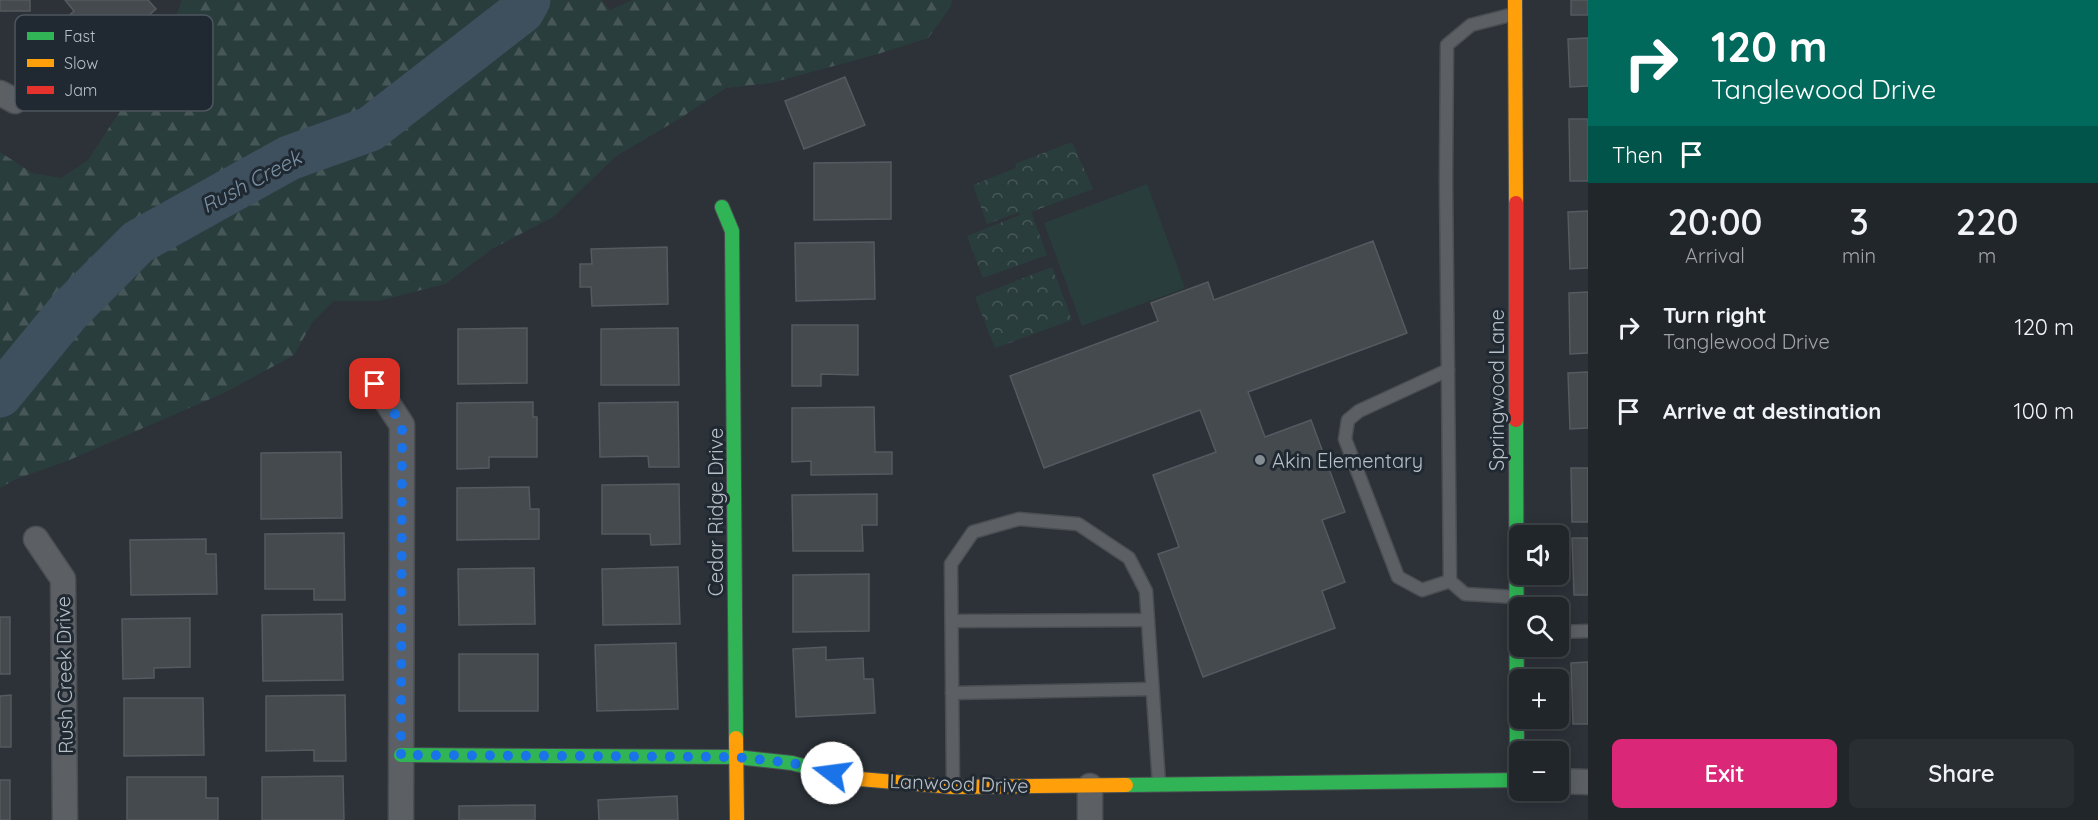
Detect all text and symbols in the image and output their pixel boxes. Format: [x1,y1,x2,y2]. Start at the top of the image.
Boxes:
legend [15,15,213,111]
text: 120 m [1711,20,1828,73]
icon: right [1612,24,1690,102]
text: Fast [64,26,95,46]
text: Slow [64,53,98,73]
text: Tanglewood Drive [1711,72,1936,106]
text: Jam [64,80,97,100]
icon: arrive [1675,138,1708,171]
text: Then [1612,141,1663,169]
water label: Rush Creek [197,143,307,218]
text: 20:00 [1668,199,1762,244]
text: 3 [1850,199,1869,244]
text: 220 [1956,199,2018,244]
text: Arrival [1685,243,1745,268]
text: min [1842,243,1876,268]
text: m [1978,243,1996,268]
text: Turn right [1663,301,1767,329]
street label: Springwood Lane [1484,309,1509,471]
icon: right [1612,311,1645,344]
text: 120 m [2015,313,2074,341]
text: Tanglewood Drive [1663,329,1830,354]
pin [349,358,400,409]
icon: arrive [358,367,391,400]
icon: arrive [1612,395,1645,428]
text: Arrive at destination [1663,397,1881,425]
text: 100 m [2014,397,2074,425]
street label: Cedar Ridge Drive [703,428,728,596]
place label: Akin Elementary [1272,448,1423,473]
marker: Akin Elementary [1253,453,1267,467]
map controls [1509,525,1569,801]
button: sound [1509,525,1569,585]
street label: Rush Creek Drive [50,596,78,754]
button: search [1509,597,1569,657]
button: + [1509,669,1569,729]
button: Exit [1612,739,1837,808]
button: Share [1849,739,2074,808]
position arrow [800,741,864,805]
button: − [1509,741,1569,801]
street label: Lanwood Drive [889,768,1029,798]

